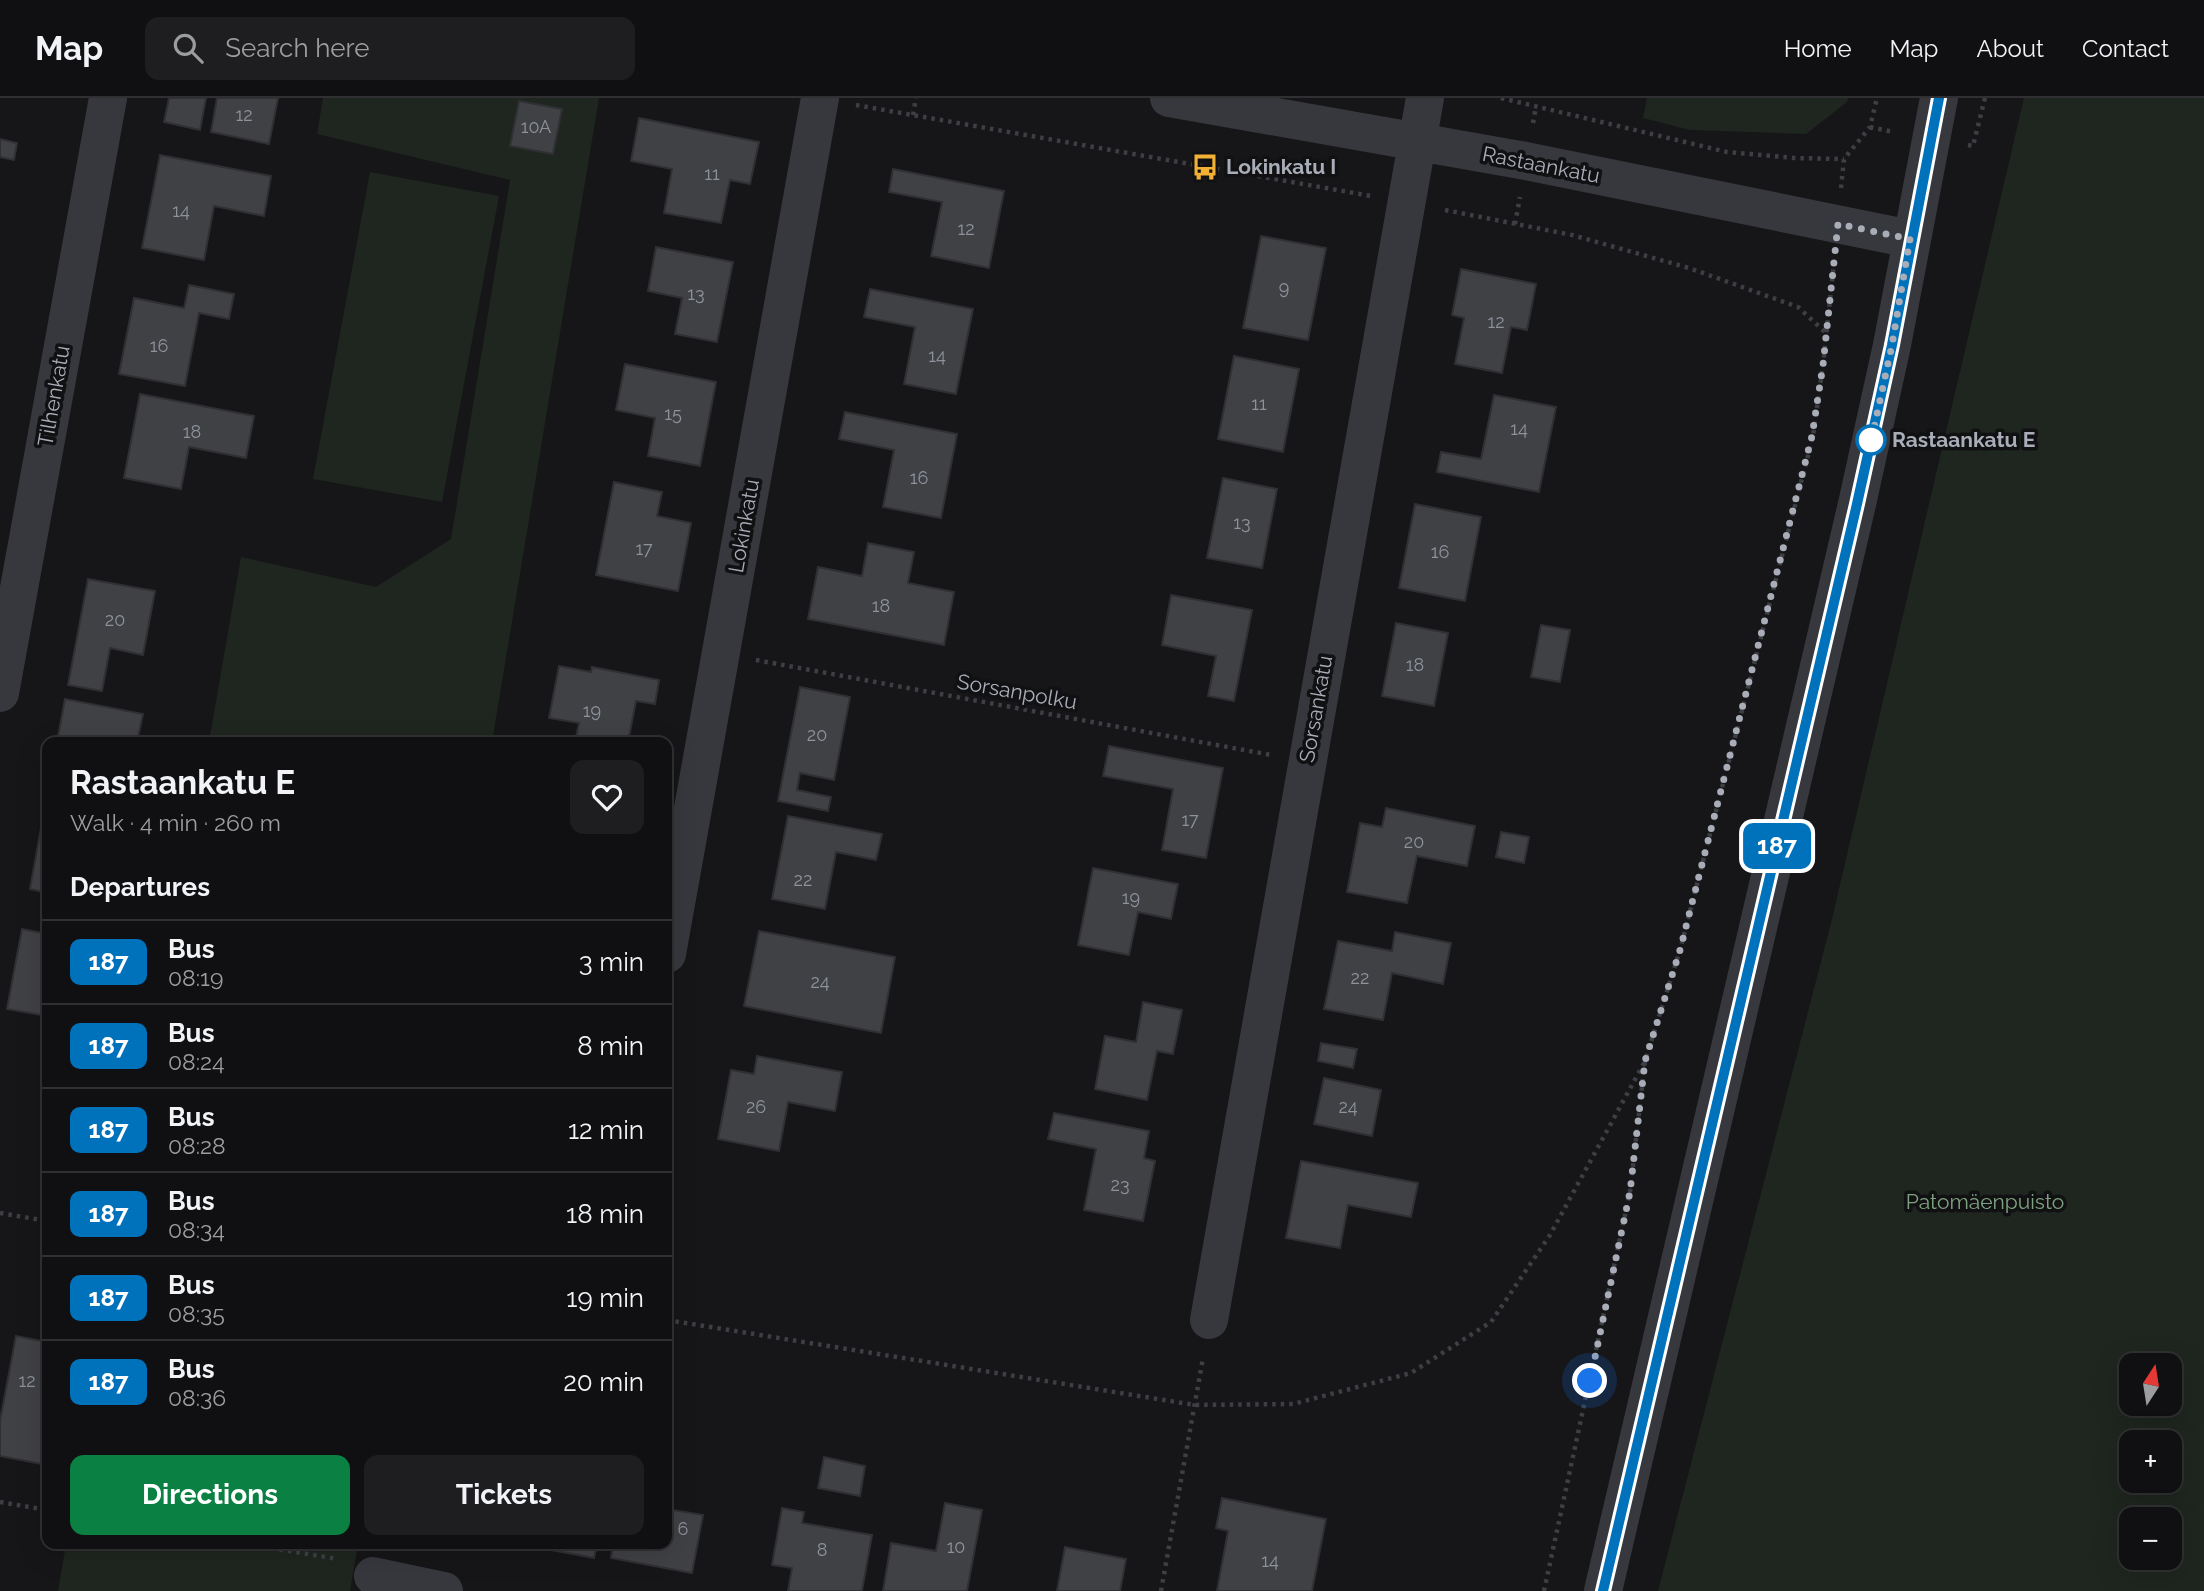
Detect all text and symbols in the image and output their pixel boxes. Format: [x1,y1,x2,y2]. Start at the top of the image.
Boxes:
search box [145,17,635,80]
text: Map [35,29,103,68]
icon: search [169,29,207,67]
text: Search here [225,33,370,63]
text: Home [1784,34,1852,63]
text: Map [1890,34,1938,63]
text: About [1976,34,2044,63]
text: Contact [2082,34,2169,63]
house number: 12 [235,104,253,125]
house number: 10A [521,116,551,137]
street label: Rastaankatu [1480,141,1602,188]
bus stop icon: Lokinkatu I [1190,152,1220,182]
place label: Lokinkatu I [1226,154,1336,179]
house number: 11 [704,163,720,184]
house number: 14 [172,200,190,221]
house number: 12 [957,218,975,239]
house number: 9 [1279,277,1289,298]
house number: 13 [687,283,705,304]
house number: 12 [1487,311,1505,332]
house number: 16 [150,335,168,356]
street label: Tilhenkatu [32,344,75,448]
house number: 14 [928,345,946,366]
house number: 11 [1251,393,1267,414]
house number: 15 [664,403,682,424]
house number: 14 [1510,418,1528,439]
house number: 18 [183,421,201,442]
marker: Rastaankatu E [1856,425,1886,455]
place label: Rastaankatu E [1892,427,2035,452]
house number: 16 [910,467,928,488]
street label: Lokinkatu [723,477,764,575]
house number: 13 [1233,512,1251,533]
house number: 17 [635,538,653,559]
house number: 16 [1431,541,1449,562]
house number: 18 [872,595,890,616]
house number: 20 [105,609,125,630]
street label: Sorsankatu [1294,653,1337,764]
house number: 18 [1406,654,1424,675]
street label: Sorsanpolku [955,669,1079,714]
house number: 19 [583,700,601,721]
house number: 20 [807,724,827,745]
button: heart [570,760,644,834]
text: Rastaankatu E [70,763,295,802]
text: Walk · 4 min · 260 m [70,809,281,836]
house number: 17 [1181,809,1199,830]
line badge: 187 [1737,823,1817,869]
house number: 20 [1404,831,1424,852]
text: 187 [1757,831,1797,860]
house number: 22 [794,869,812,890]
text: Departures [70,872,210,902]
house number: 19 [1122,887,1140,908]
text: Bus [168,934,215,964]
text: 187 [89,947,128,976]
text: 3 min [579,947,644,977]
text: 08:19 [168,964,223,991]
house number: 22 [1351,967,1369,988]
house number: 24 [810,971,830,992]
text: Bus [168,1018,215,1048]
text: 187 [89,1031,128,1060]
text: 8 min [577,1031,644,1061]
text: 08:24 [168,1048,225,1075]
house number: 26 [746,1096,766,1117]
house number: 24 [1338,1096,1358,1117]
text: Bus [168,1102,215,1132]
text: 187 [89,1115,128,1144]
text: 12 min [568,1115,644,1145]
text: 08:28 [168,1132,226,1159]
house number: 23 [1111,1174,1130,1195]
text: Bus [168,1186,215,1216]
park label: Patomäenpuisto [1906,1189,2064,1214]
text: 187 [89,1199,128,1228]
text: 18 min [566,1199,644,1229]
text: 08:34 [168,1216,225,1243]
text: Bus [168,1270,215,1300]
text: 187 [89,1283,128,1312]
text: 19 min [566,1283,644,1313]
text: 08:35 [168,1300,225,1327]
north arrow [2119,1353,2182,1416]
map controls [2119,1353,2182,1570]
text: Bus [168,1354,215,1384]
your location [1572,1363,1607,1398]
text: 187 [89,1367,128,1396]
text: 20 min [563,1367,644,1397]
house number: 12 [18,1370,36,1391]
text: 08:36 [168,1384,226,1411]
button: + [2119,1430,2182,1493]
button: Directions [70,1455,350,1535]
button: Tickets [364,1455,644,1535]
button: − [2119,1507,2182,1570]
house number: 6 [678,1518,689,1539]
house number: 10 [947,1536,965,1557]
house number: 8 [817,1539,827,1560]
house number: 14 [1261,1550,1279,1571]

